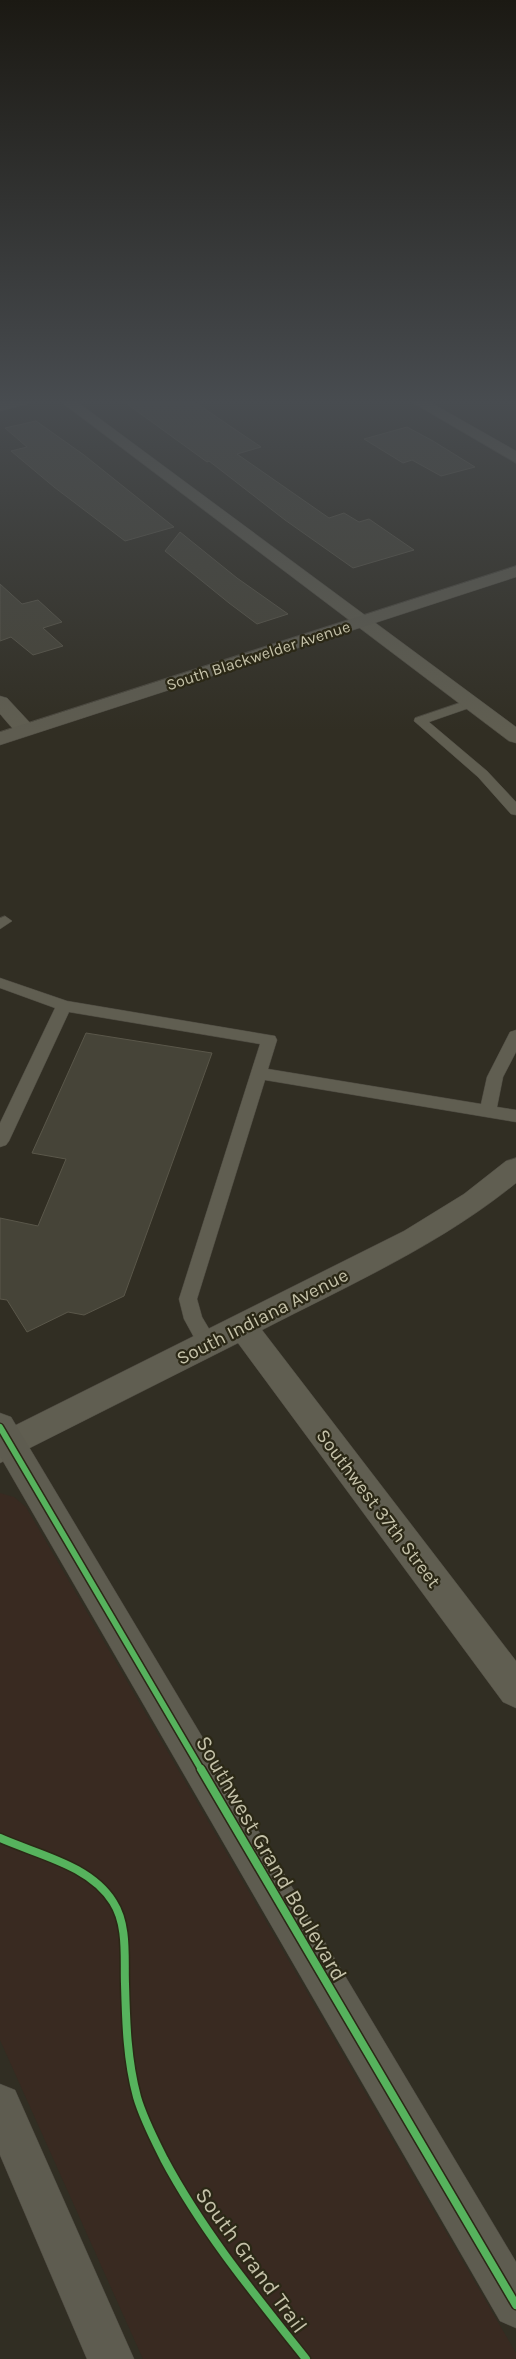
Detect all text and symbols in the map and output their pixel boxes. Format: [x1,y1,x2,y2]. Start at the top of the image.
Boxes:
street label: South Blackwelder Avenue [164,617,353,694]
street label: South Indiana Avenue [173,1264,352,1370]
street label: Southwest 37th Street [311,1425,445,1592]
street label: Southwest Grand Boulevard [190,1731,352,1986]
street label: South Grand Trail [190,2183,313,2338]

